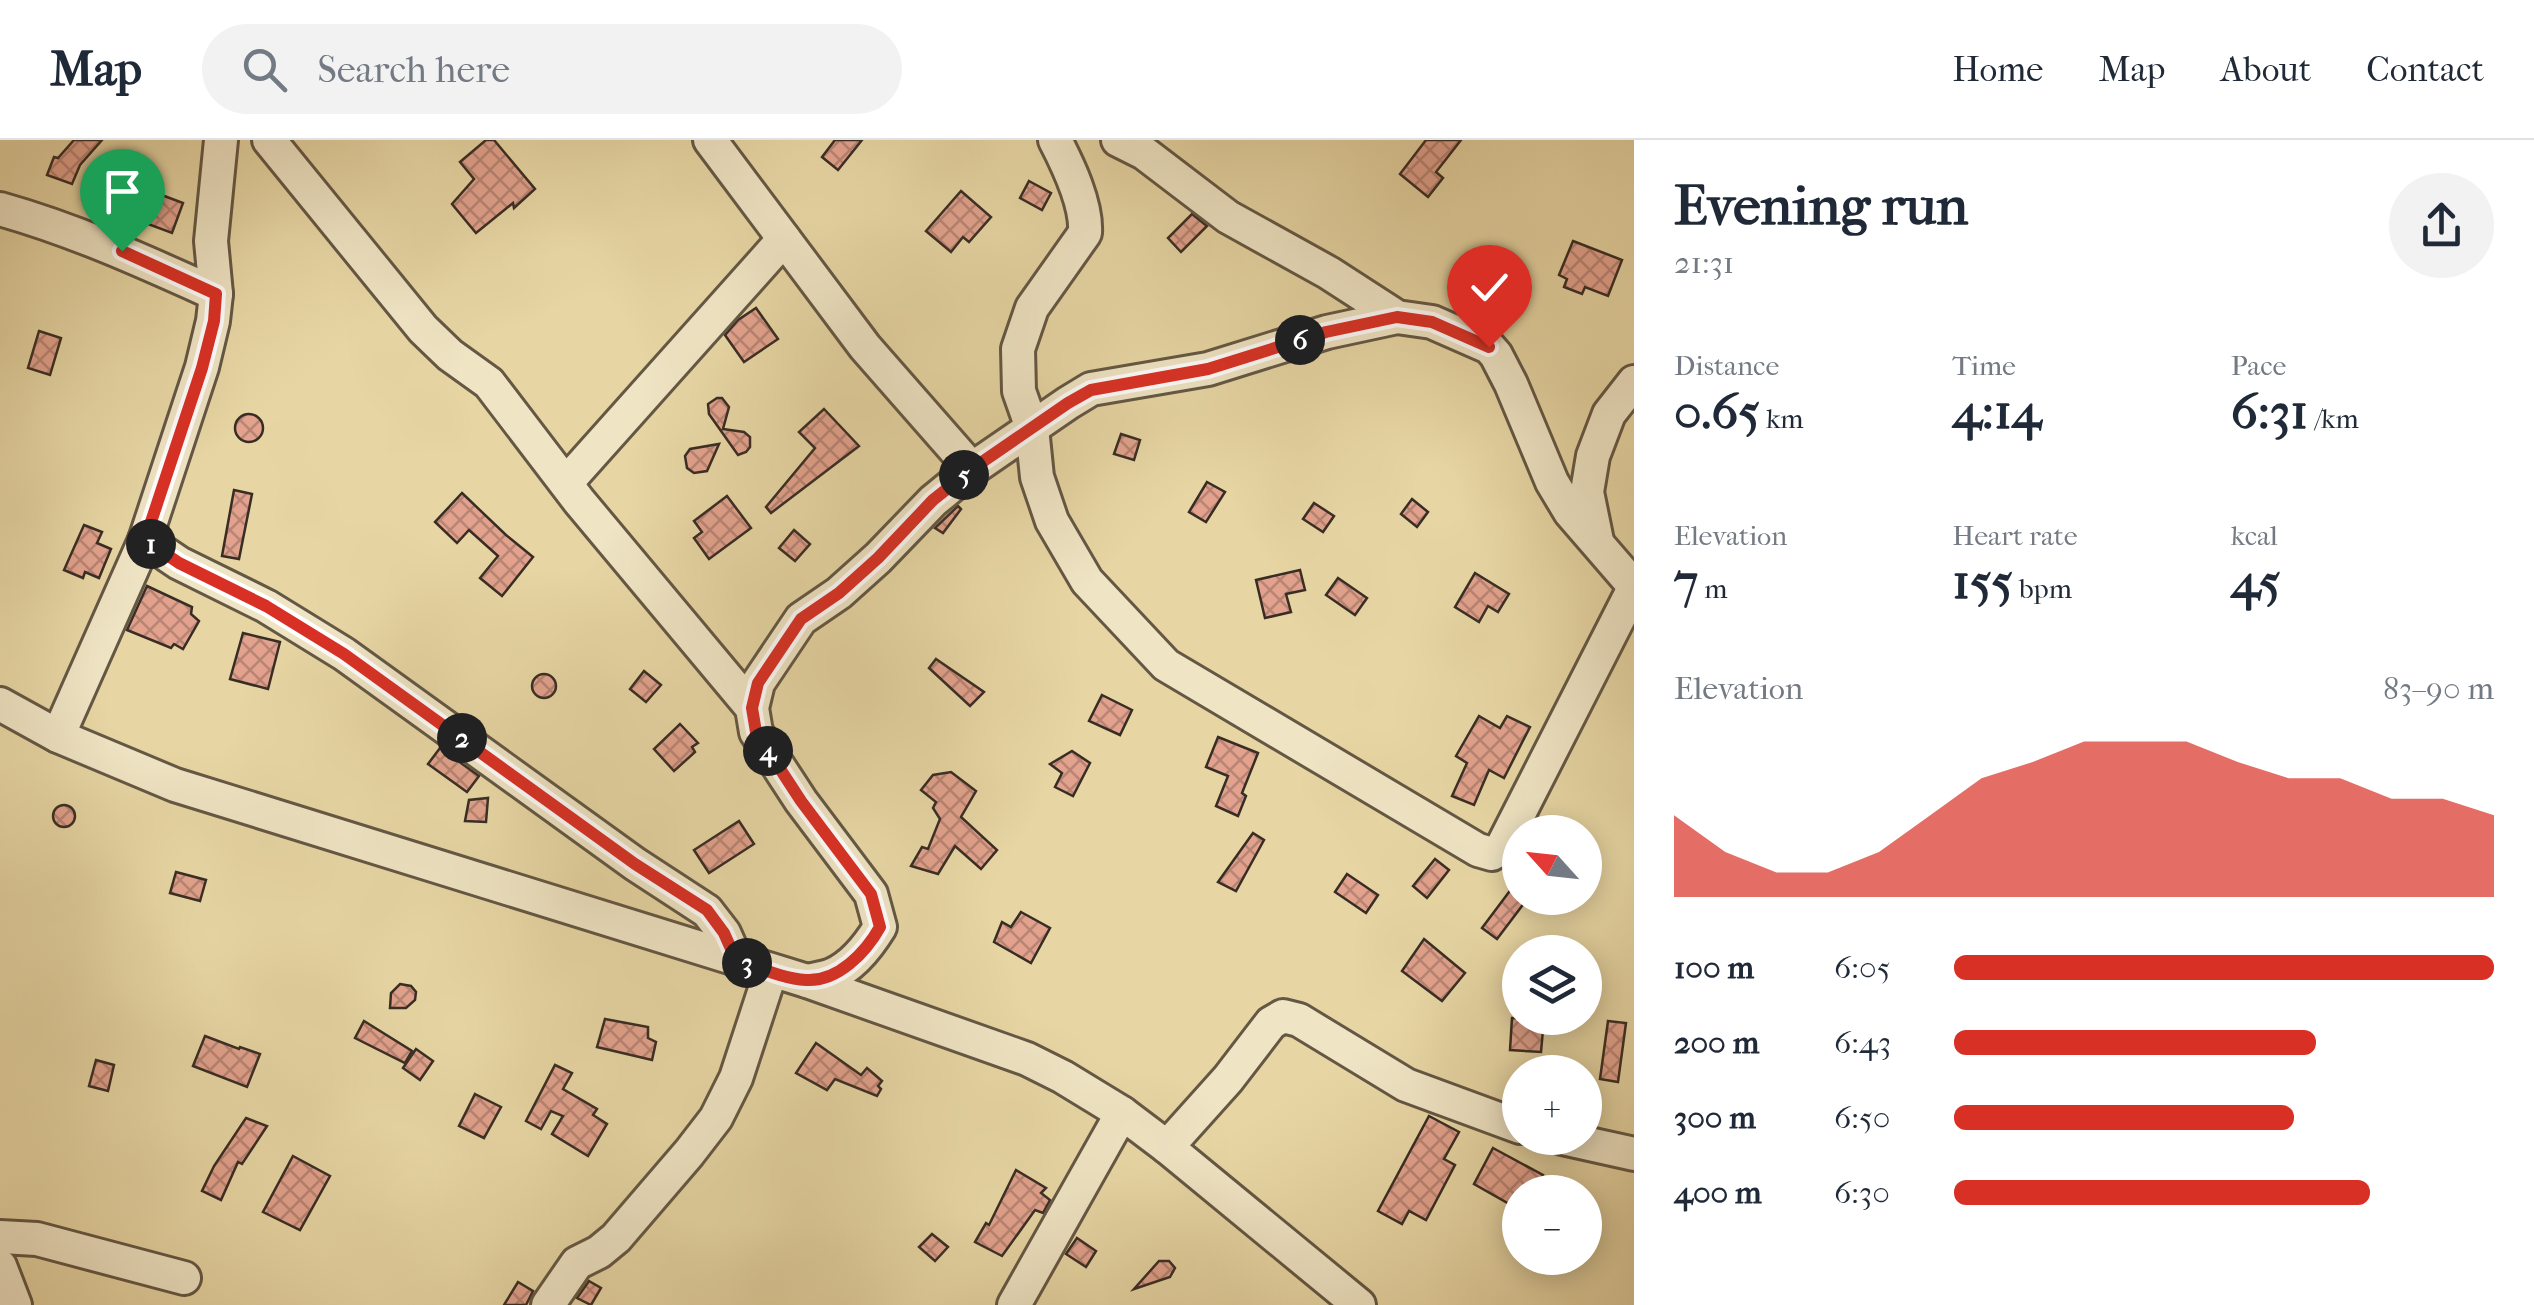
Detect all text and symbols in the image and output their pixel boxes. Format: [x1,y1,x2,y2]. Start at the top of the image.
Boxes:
search box [202,24,902,114]
text: Map [50,41,142,97]
icon: search [237,42,292,97]
text: Search here [317,47,510,92]
text: Home [1952,49,2043,90]
text: Map [2098,49,2166,90]
text: About [2221,49,2311,90]
text: Contact [2366,49,2484,90]
pin [80,149,165,252]
icon: arrive [95,164,150,219]
button: share [2389,173,2494,278]
text: Evening run [1674,174,1968,238]
text: 21:31 [1674,244,1734,281]
pin [1447,245,1532,348]
icon: check [1462,260,1517,315]
pin: 6 [1275,315,1325,365]
text: 6 [1292,323,1308,356]
text: Distance [1674,349,1779,382]
text: Time [1952,349,2016,382]
text: Pace [2231,349,2286,382]
text: 0.65 [1674,382,1760,441]
text: 4:14 [1952,382,2041,441]
text: 6:31 [2231,382,2308,441]
text: km [1760,402,1804,435]
text: /km [2308,402,2359,435]
pin: 5 [939,450,989,500]
text: 5 [958,458,970,491]
pin: 1 [126,519,176,569]
text: Elevation [1674,519,1787,552]
text: Heart rate [1952,519,2078,552]
text: kcal [2231,519,2278,552]
text: 1 [146,527,156,560]
text: 7 [1674,552,1698,611]
text: 155 [1952,552,2013,611]
text: 45 [2231,552,2281,611]
text: m [1698,572,1727,605]
text: bpm [2013,572,2072,605]
text: Elevation [1674,670,1803,707]
text: 83–90 m [2383,670,2494,707]
pin: 2 [437,713,487,763]
text: 2 [455,721,469,754]
pin: 4 [743,726,793,776]
text: 4 [760,734,776,767]
north arrow [1502,815,1602,915]
map controls [1502,815,1602,1275]
button: layers [1502,935,1602,1035]
pin: 3 [722,938,772,988]
text: 3 [741,946,753,979]
text: 100 m [1674,949,1754,986]
text: 6:05 [1834,949,1891,986]
text: 200 m [1674,1024,1759,1061]
text: 6:43 [1834,1024,1891,1061]
button: + [1502,1055,1602,1155]
text: 300 m [1674,1099,1756,1136]
text: 6:50 [1834,1099,1890,1136]
text: 400 m [1674,1174,1762,1211]
text: 6:30 [1834,1174,1890,1211]
button: − [1502,1175,1602,1275]

